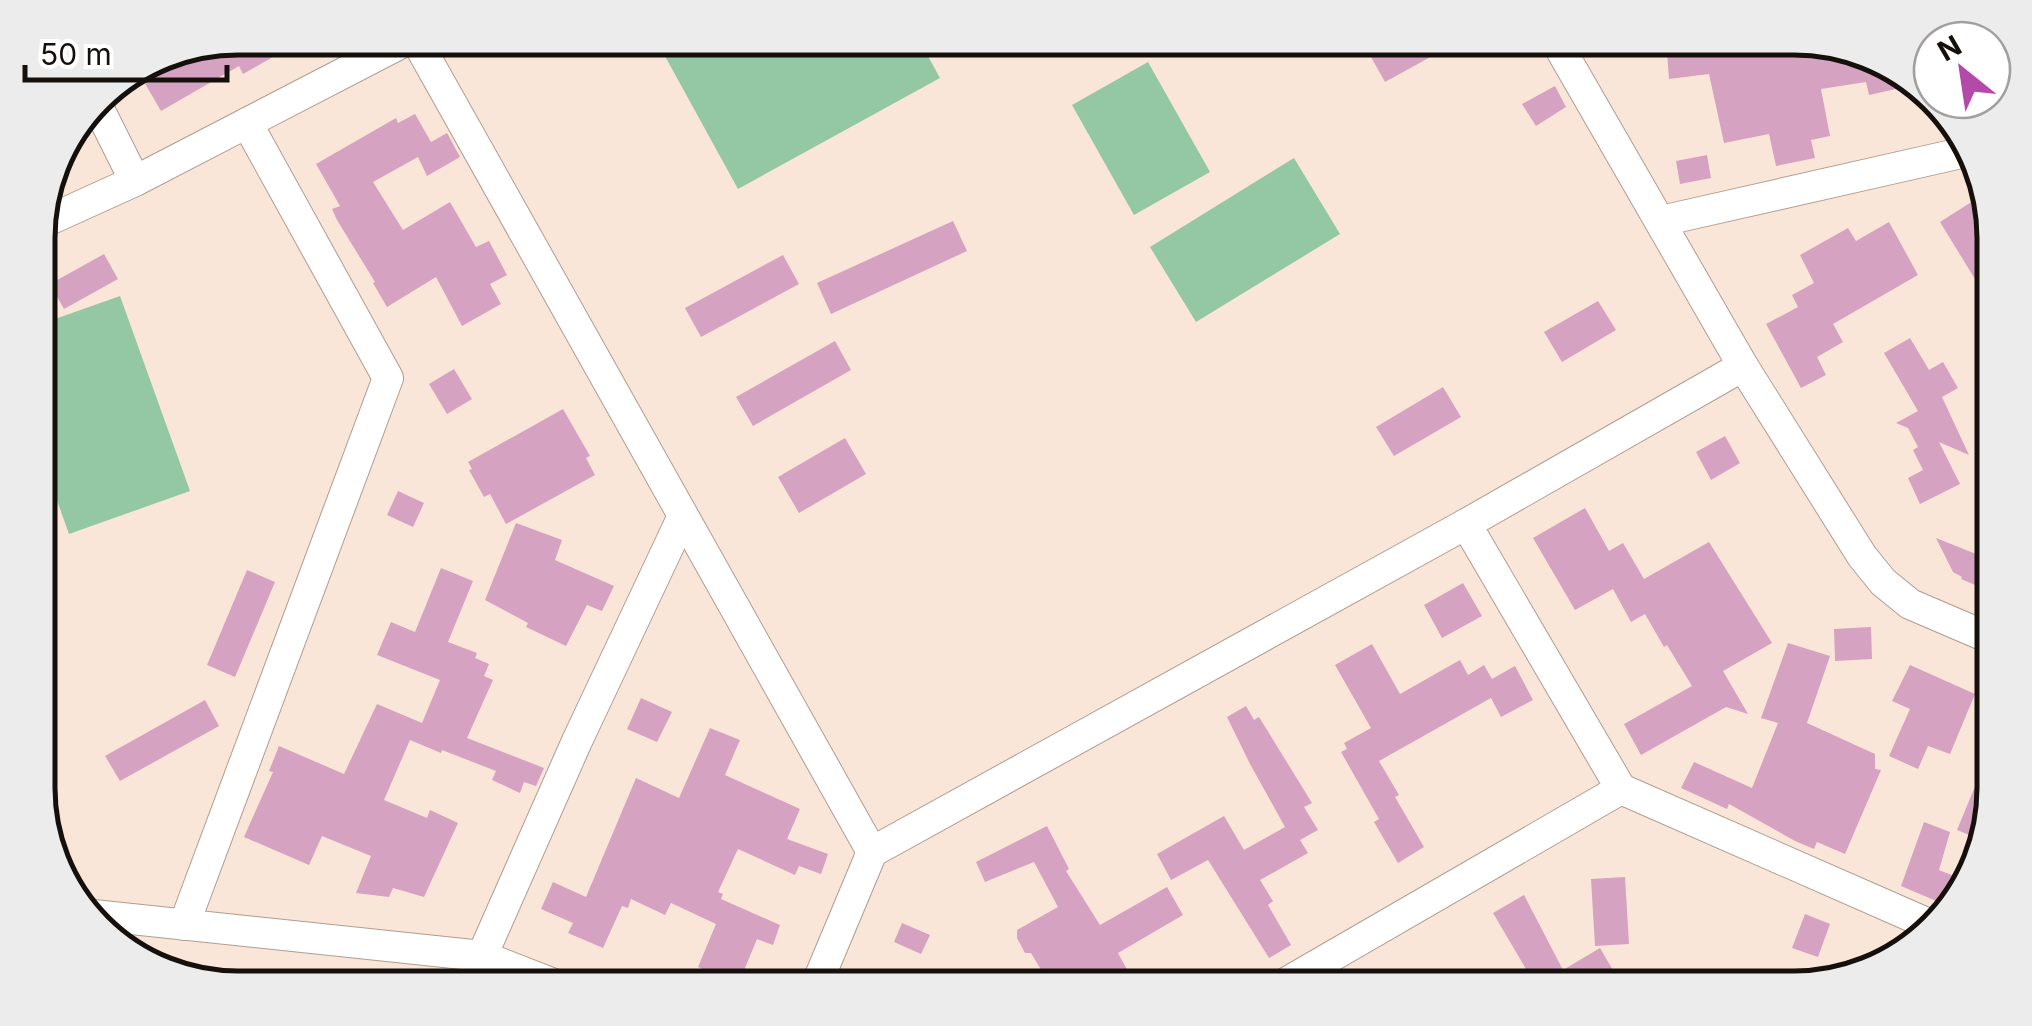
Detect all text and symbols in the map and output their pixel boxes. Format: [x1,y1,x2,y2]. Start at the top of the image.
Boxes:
scale bar [25,20,228,82]
north arrow [1912,20,2012,120]
text: N [1932,28,1967,68]
text: 50 m [40,36,112,72]

